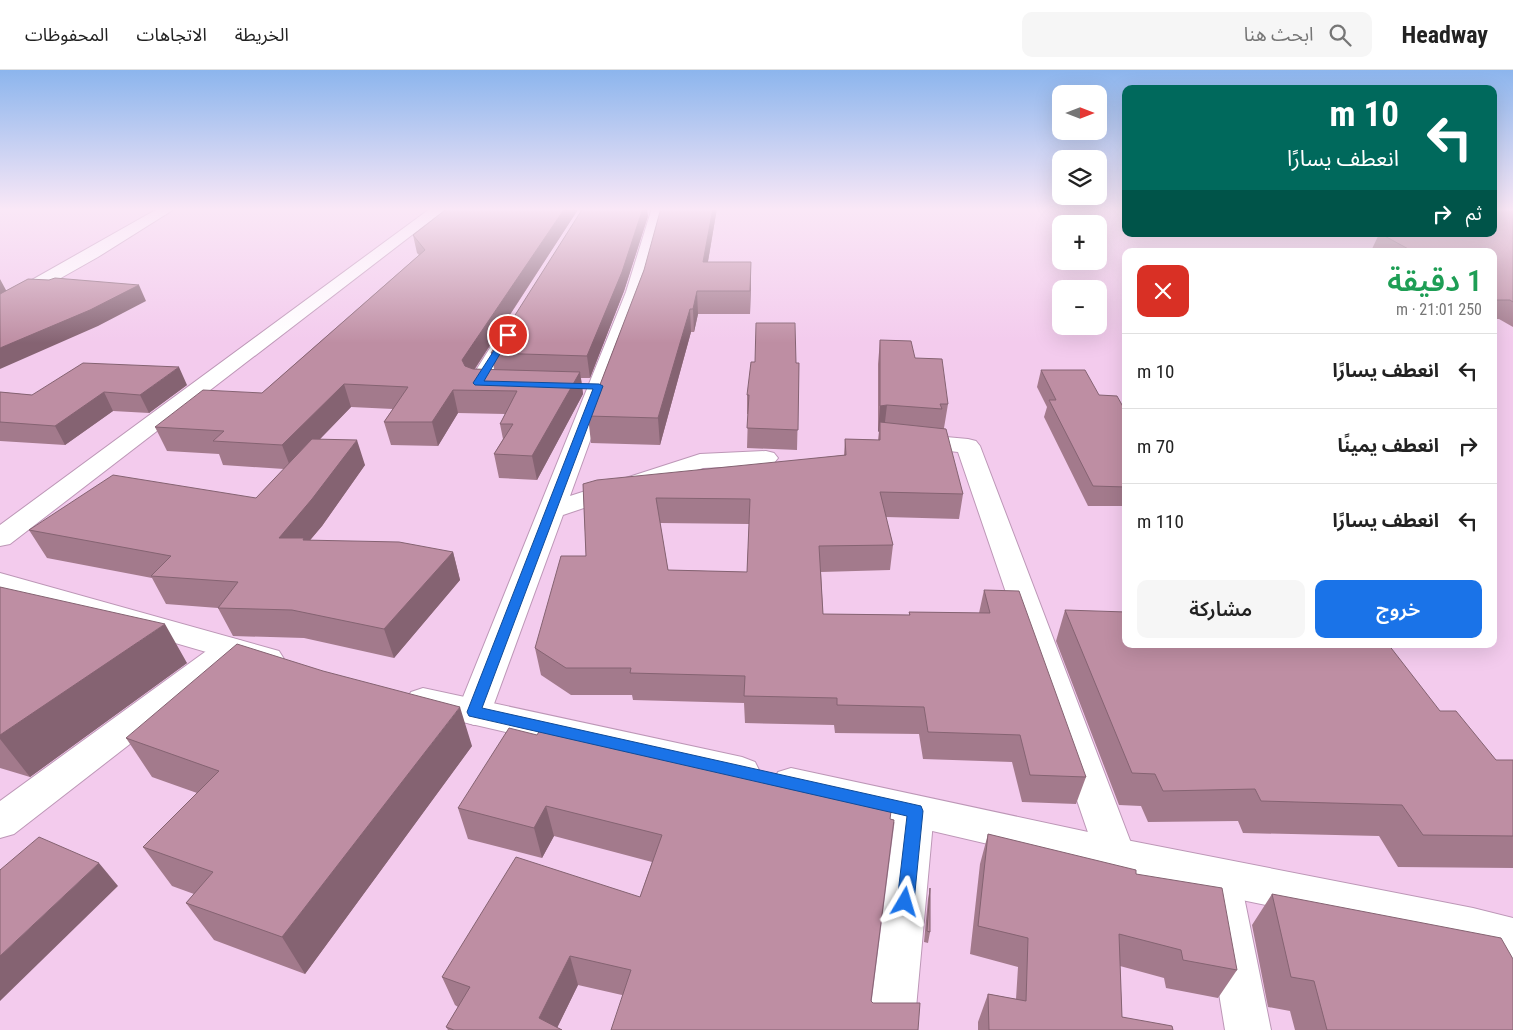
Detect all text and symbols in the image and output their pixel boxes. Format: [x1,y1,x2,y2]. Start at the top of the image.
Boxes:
search box [1022,12,1372,57]
icon: search [1326,21,1354,49]
text: Headway [1402,21,1488,49]
text: ابحث هنا [1244,23,1314,46]
text: المحفوظات [25,24,109,45]
text: الاتجاهات [137,24,207,45]
text: الخريطة [235,24,289,45]
north arrow [1052,85,1108,140]
map controls [1052,85,1107,335]
text: 10 m [1330,94,1399,135]
icon: left [1417,105,1482,170]
text: انعطف يسارًا [1287,146,1399,171]
button: layers [1052,150,1107,205]
icon: right [1428,200,1456,228]
text: ثم [1466,202,1482,225]
button: + [1052,215,1107,270]
text: 1 دقيقة [1387,263,1482,298]
button: close [1137,265,1189,317]
button: − [1052,280,1107,335]
text: 250 m · 21:01 [1396,300,1482,319]
pin [487,314,529,356]
icon: arrive [494,321,522,349]
icon: left [1454,357,1482,385]
text: انعطف يسارًا [1333,359,1439,382]
text: 10 m [1137,360,1174,383]
icon: right [1454,432,1482,460]
text: انعطف يمينًا [1337,434,1439,457]
text: 70 m [1137,435,1174,458]
icon: left [1454,507,1482,535]
text: انعطف يسارًا [1333,509,1439,532]
text: 110 m [1137,510,1184,533]
button: مشاركة [1137,580,1305,638]
button: خروج [1315,580,1482,638]
position arrow [878,875,930,927]

